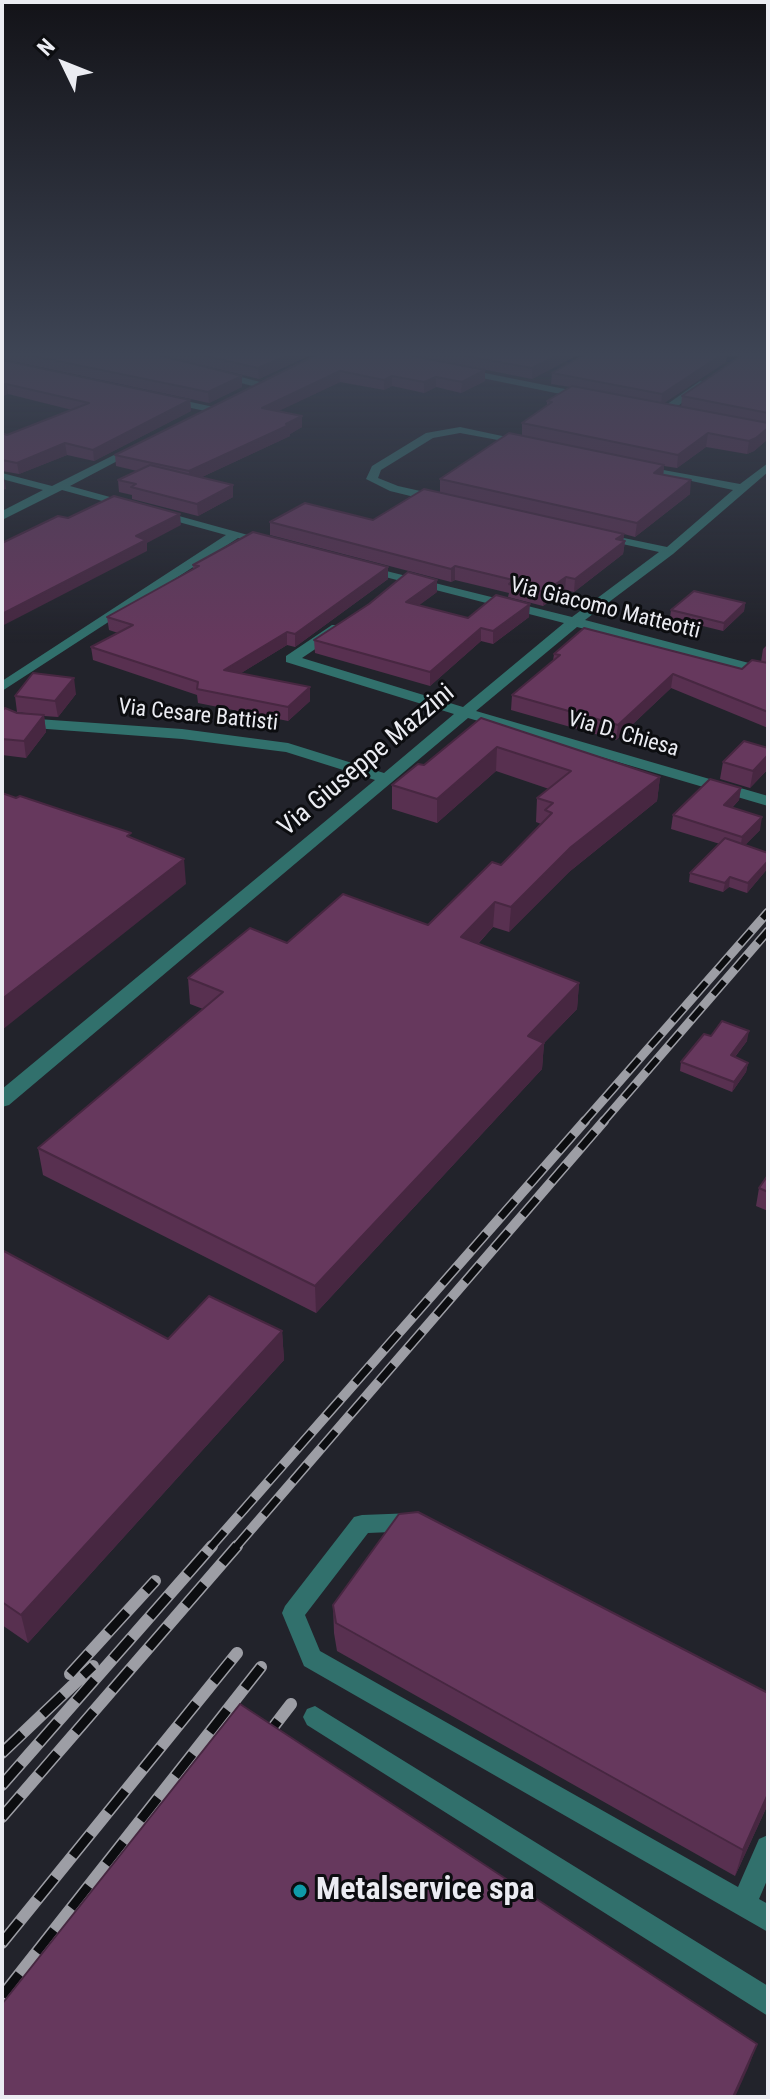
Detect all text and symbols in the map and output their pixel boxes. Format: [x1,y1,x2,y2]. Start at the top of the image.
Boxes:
north arrow [24,24,104,104]
text: N [32,34,60,61]
street label: Via Giacomo Matteotti [507,573,703,645]
street label: Via Giuseppe Mazzini [273,678,461,844]
street label: Via Cesare Battisti [117,694,279,738]
street label: Via D. Chiesa [564,707,682,763]
place label: Metalservice spa [316,1872,535,1910]
marker: Metalservice spa [291,1882,309,1900]

